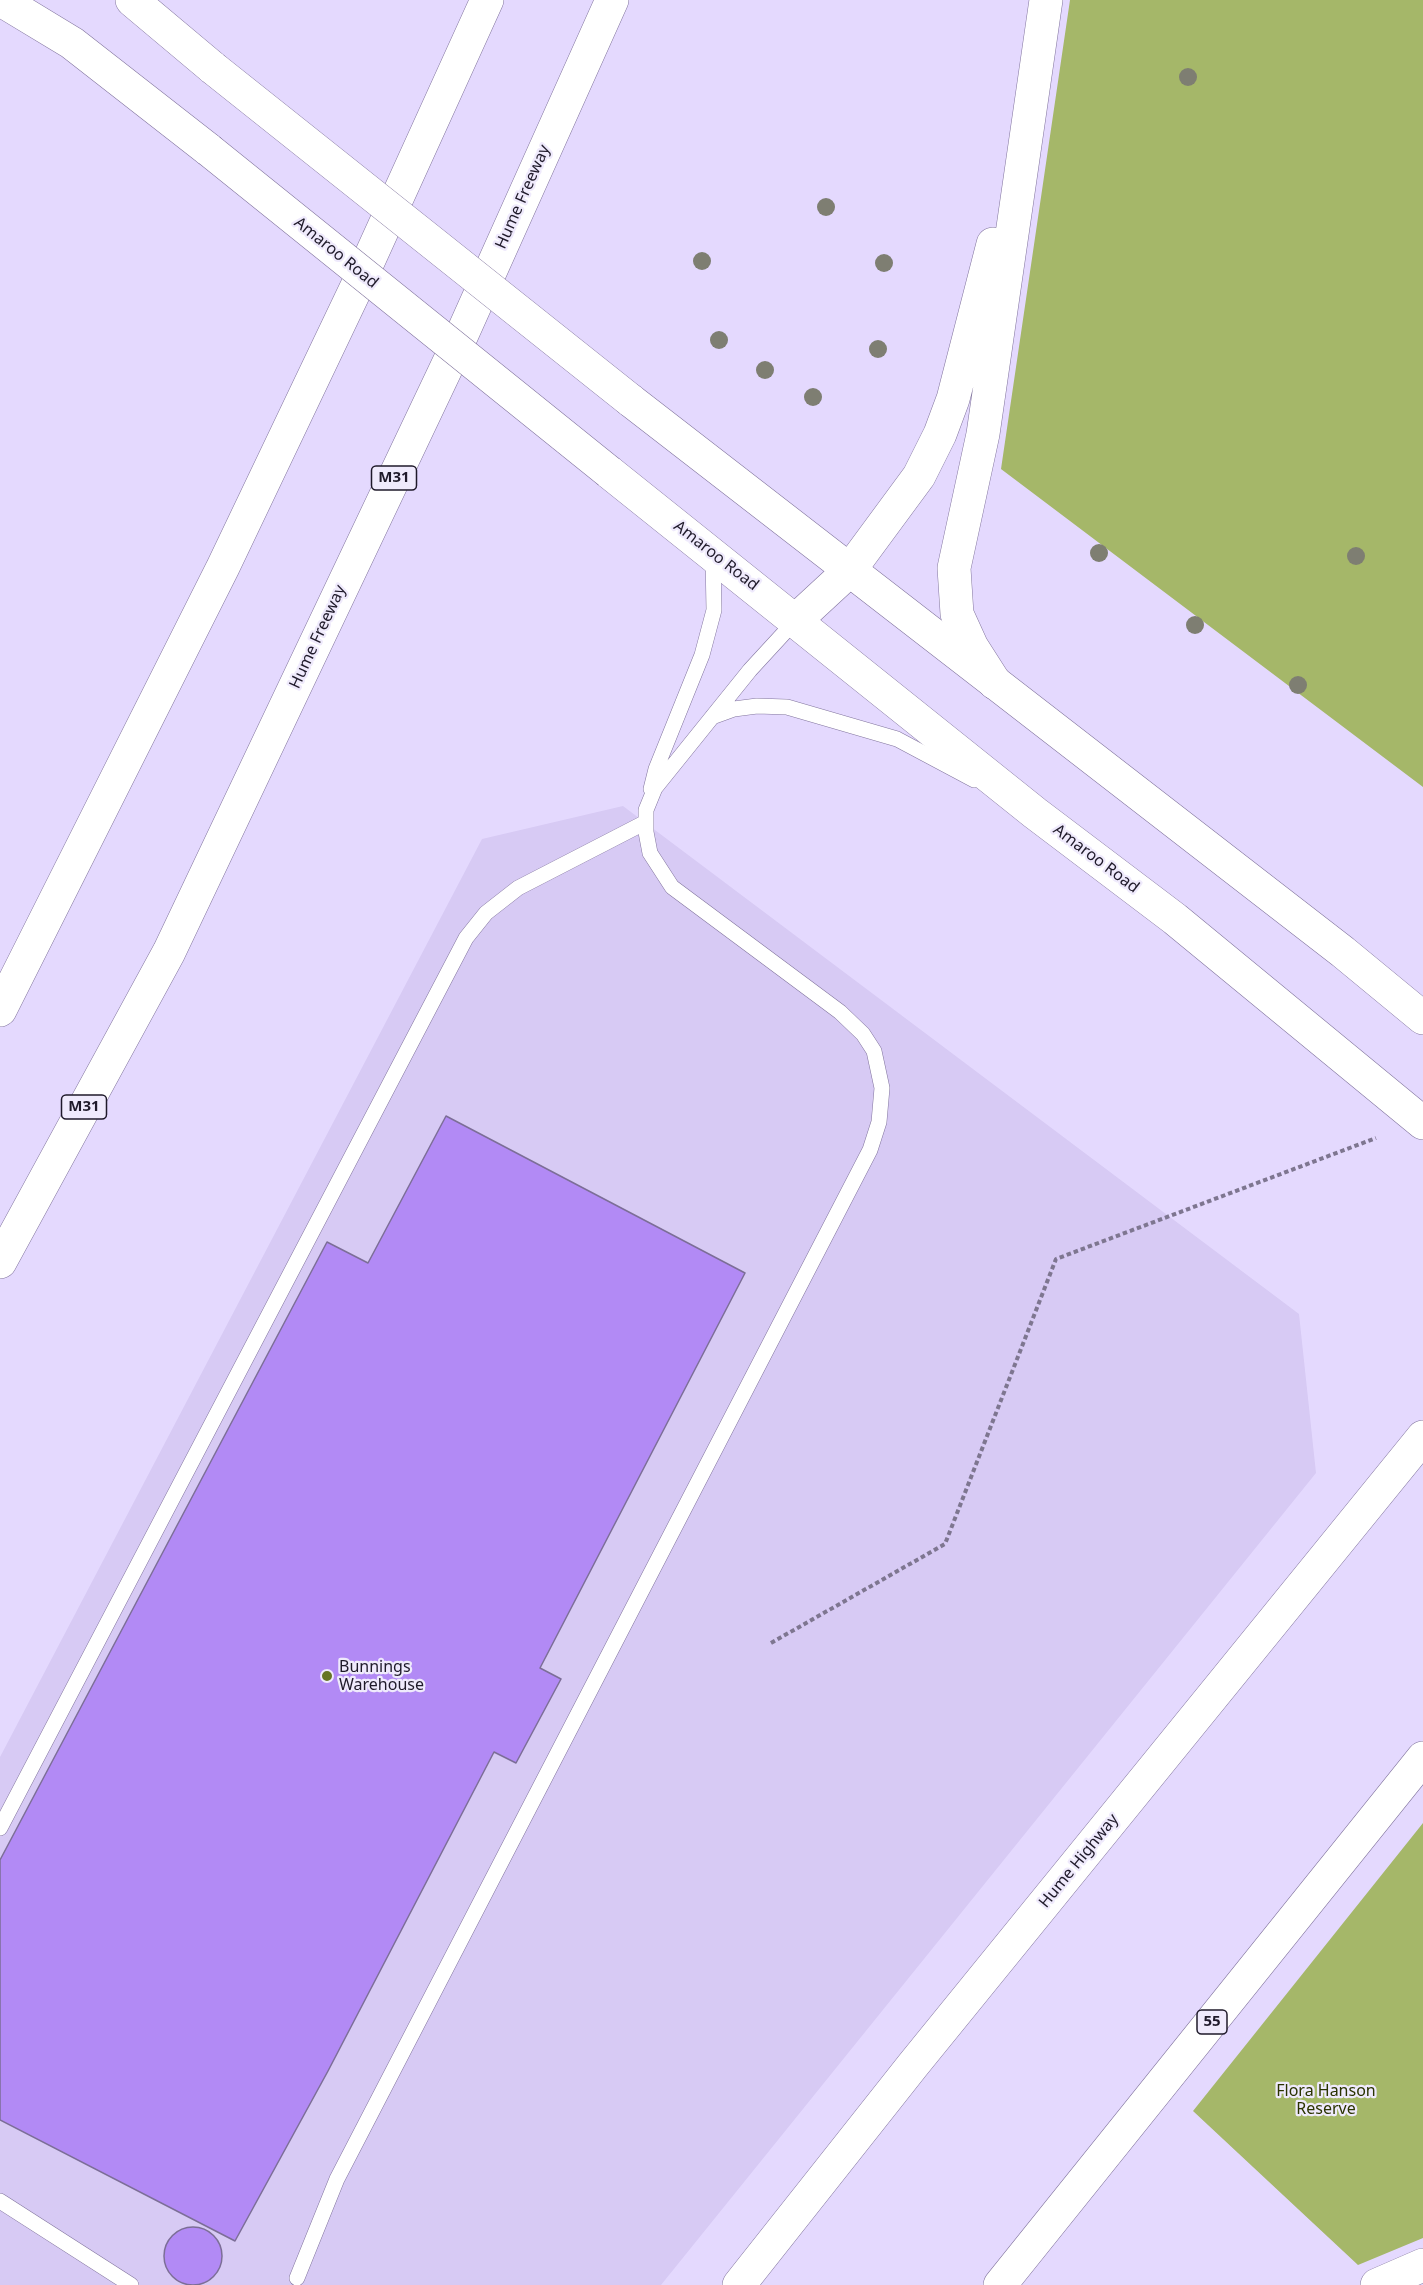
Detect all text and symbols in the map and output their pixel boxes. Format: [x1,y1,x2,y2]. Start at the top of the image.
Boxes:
street label: Hume Freeway [491,142,555,252]
street label: Amaroo Road [290,213,382,293]
road number: M31 [372,466,416,490]
street label: Amaroo Road [670,517,762,595]
street label: Hume Freeway [286,582,350,692]
street label: Amaroo Road [1049,821,1143,897]
road number: M31 [62,1095,106,1119]
place label: Bunnings Warehouse [339,1657,424,1695]
marker: Bunnings Warehouse [320,1669,334,1683]
street label: Hume Highway [1035,1810,1123,1912]
road number: 55 [1197,2010,1227,2034]
park label: Flora Hanson Reserve [1276,2081,1376,2119]

